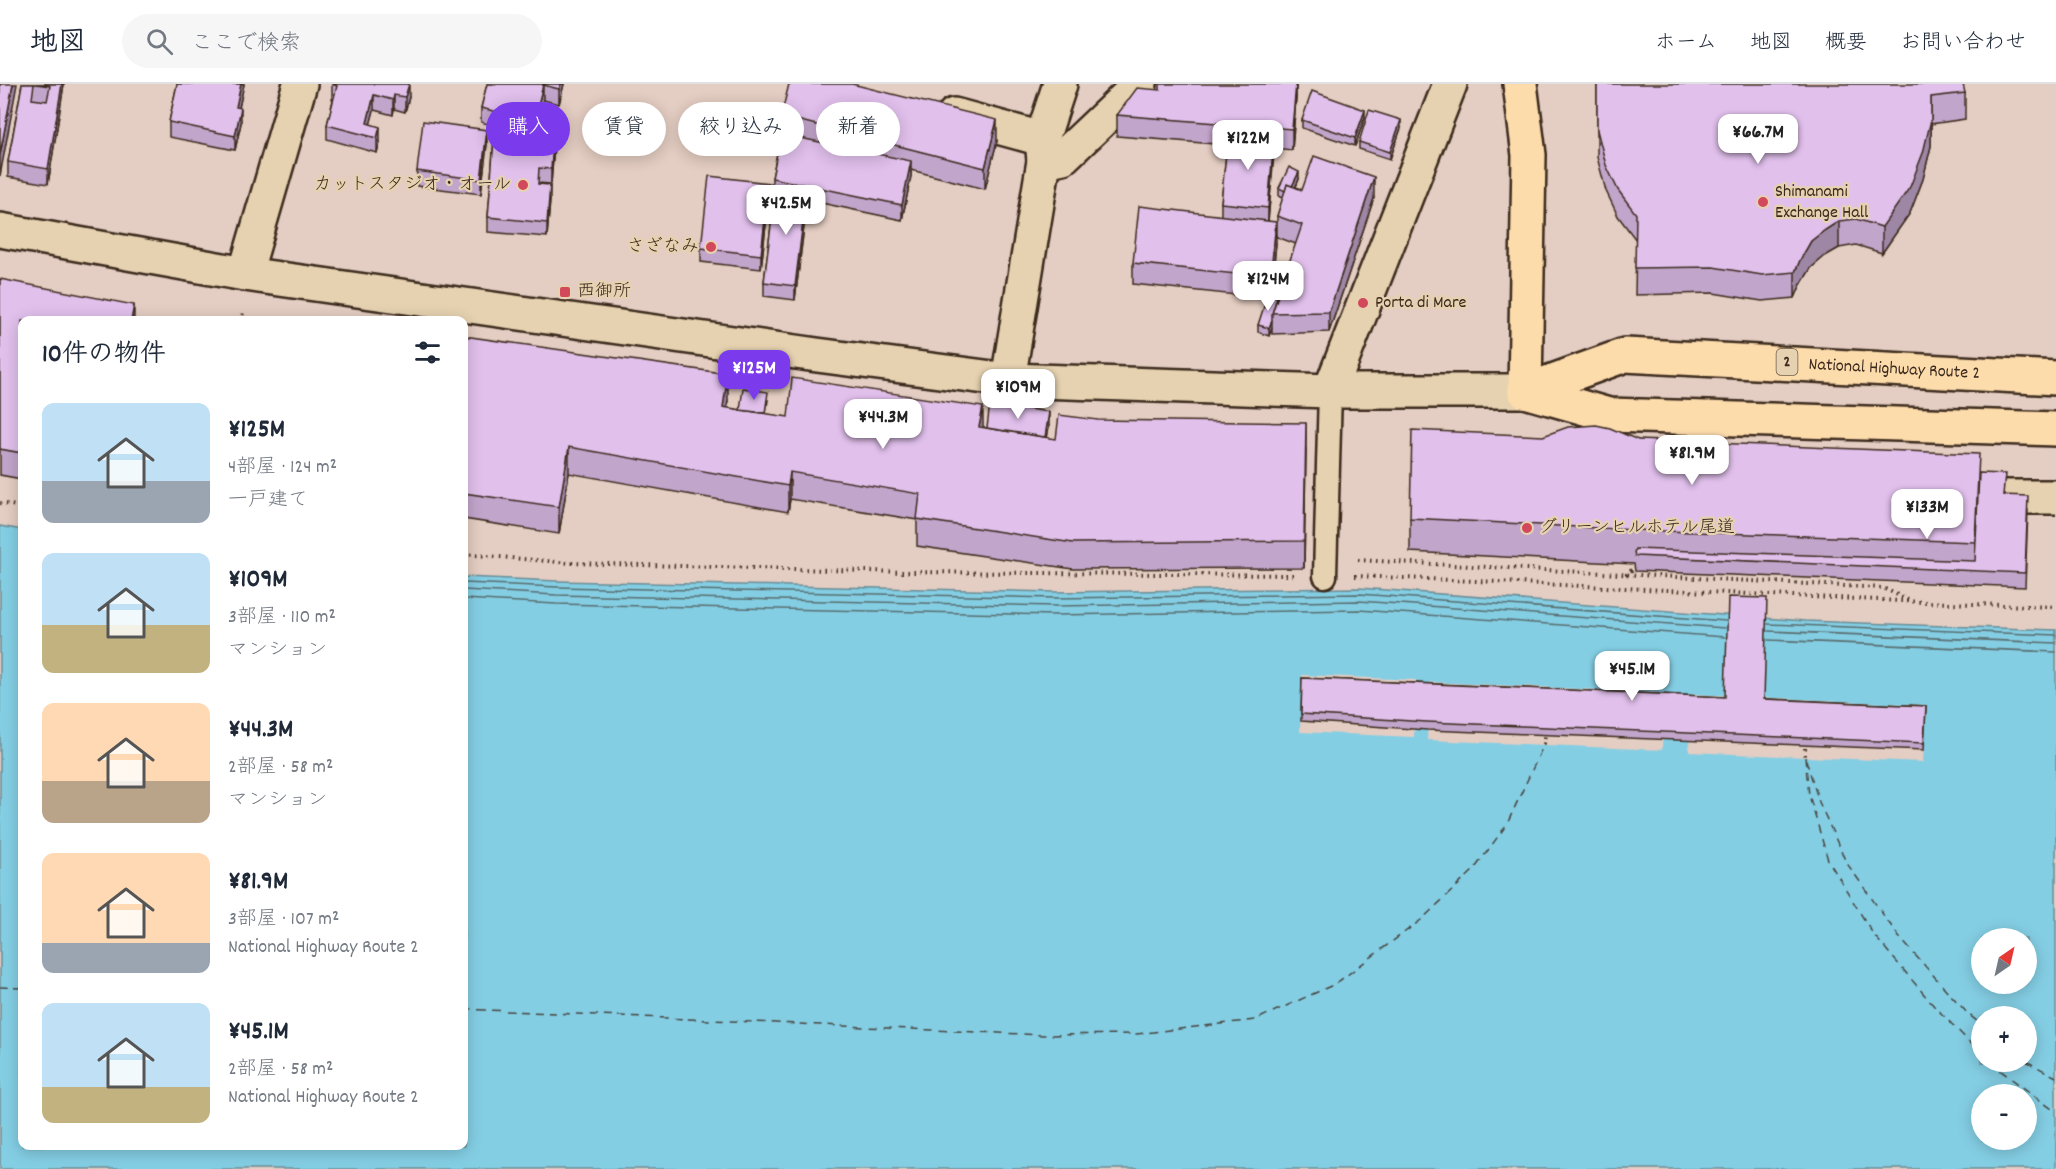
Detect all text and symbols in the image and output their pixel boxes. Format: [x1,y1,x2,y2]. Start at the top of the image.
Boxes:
search box [122,14,542,68]
text: 地図 [30,25,86,65]
icon: search [143,25,176,58]
text: ここで検索 [191,29,301,60]
text: ホーム [1655,29,1717,59]
text: 地図 [1750,29,1792,59]
text: 概要 [1825,29,1867,59]
text: お問い合わせ [1900,29,2026,59]
chip: 購入 [486,102,570,156]
chip: 賃貸 [582,102,666,156]
chip: 絞り込み [678,102,804,156]
chip: 新着 [816,102,900,156]
pin: ¥66.7M [1709,114,1807,165]
text: ¥66.7M [1732,119,1784,147]
pin: ¥122M [1206,120,1290,171]
text: ¥122M [1226,125,1270,153]
place label: カットスタジオ・オール [314,173,511,198]
marker: カットスタジオ・オール [516,178,530,192]
place label: Shimanami Exchange Hall [1775,180,1869,226]
pin: ¥42.5M [737,185,835,236]
text: ¥42.5M [760,190,812,218]
marker: Shimanami Exchange Hall [1756,195,1770,209]
place label: さざなみ [627,235,699,260]
marker: さざなみ [704,240,718,254]
pin: ¥124M [1226,261,1310,312]
text: ¥124M [1247,266,1289,294]
place label: 西御所 [577,280,631,305]
marker: 西御所 [558,285,572,299]
place label: Porta di Mare [1375,291,1467,316]
marker: Porta di Mare [1356,296,1370,310]
icon: filters [411,336,444,369]
text: 10件の物件 [42,337,166,374]
road number: 2 [1776,349,1798,375]
pin: ¥125M [712,350,796,401]
street label: National Highway Route 2 [1808,352,1981,386]
text: ¥125M [732,355,776,383]
pin: ¥109M [976,369,1060,420]
text: ¥109M [995,374,1041,402]
pin: ¥44.3M [834,399,932,450]
text: ¥44.3M [858,404,908,432]
text: ¥125M [228,412,285,449]
icon: home [90,427,162,499]
pin: ¥81.9M [1643,435,1741,486]
text: ¥81.9M [1669,440,1715,468]
text: 4部屋 · 124 m² [228,454,337,482]
text: 一戸建て [228,487,308,515]
pin: ¥133M [1885,489,1969,540]
text: ¥133M [1905,494,1949,522]
place label: グリーンヒルホテル尾道 [1539,516,1735,541]
marker: グリーンヒルホテル尾道 [1520,521,1534,535]
text: ¥109M [228,562,288,599]
icon: home [90,577,162,649]
text: 3部屋 · 110 m² [228,604,336,632]
text: マンション [228,637,327,665]
pin: ¥45.1M [1583,651,1681,702]
text: ¥45.1M [1609,656,1655,684]
text: ¥44.3M [228,712,293,749]
icon: home [90,727,162,799]
text: 2部屋 · 58 m² [228,754,333,782]
text: マンション [228,787,327,815]
text: ¥81.9M [228,864,288,901]
icon: home [90,877,162,949]
text: 3部屋 · 107 m² [228,906,339,934]
north arrow [1971,928,2037,994]
map controls [1971,928,2037,1150]
text: National Highway Route 2 [228,934,419,962]
button: + [1971,1006,2037,1072]
text: ¥45.1M [228,1014,289,1051]
icon: home [90,1027,162,1099]
text: 2部屋 · 58 m² [228,1056,333,1084]
text: National Highway Route 2 [228,1084,419,1112]
button: − [1971,1084,2037,1150]

